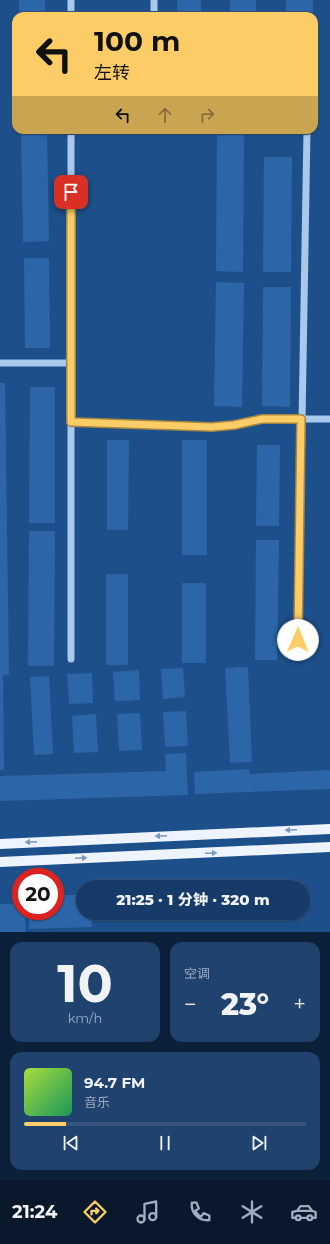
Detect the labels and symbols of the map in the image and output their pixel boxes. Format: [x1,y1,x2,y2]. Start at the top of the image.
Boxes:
pin [54,175,88,209]
position arrow [277,619,319,661]
one-way arrow [285,827,297,834]
one-way arrow [155,833,167,840]
one-way arrow [25,839,37,846]
one-way arrow [205,849,217,856]
one-way arrow [75,855,87,862]
speed limit sign: 20 [12,868,64,920]

